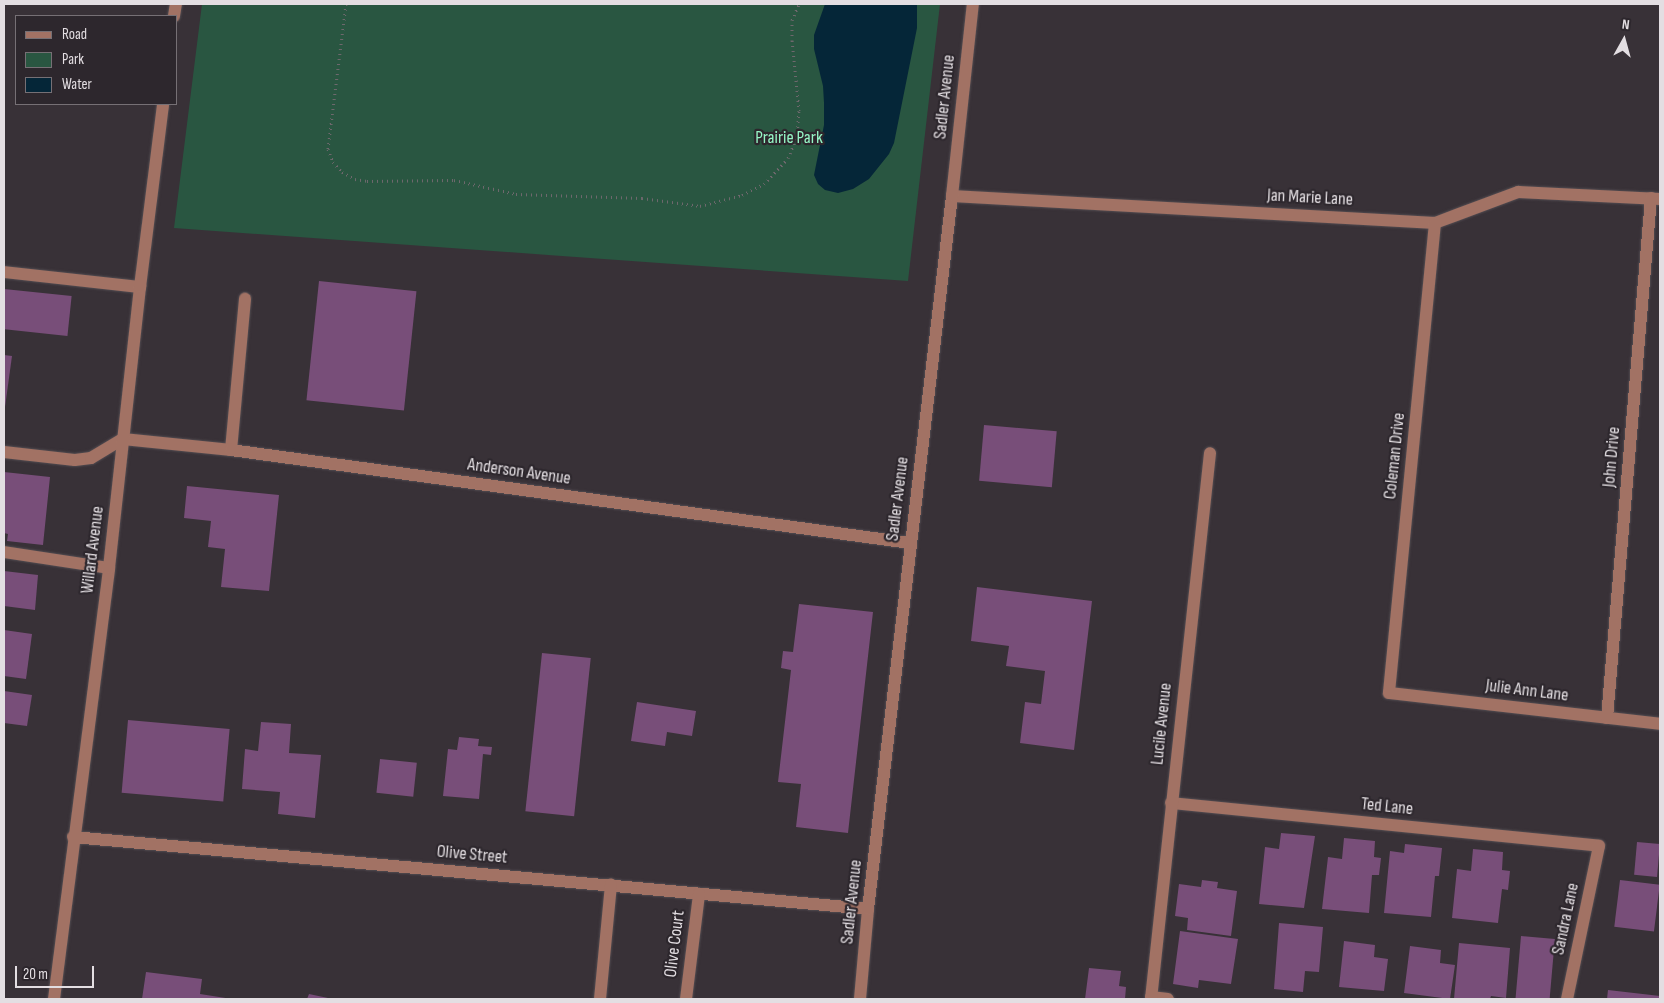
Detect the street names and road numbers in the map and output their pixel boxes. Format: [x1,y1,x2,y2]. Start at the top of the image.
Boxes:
street label: Sadler Avenue [930,54,960,140]
street label: Jan Marie Lane [1267,185,1353,211]
street label: Coleman Drive [1380,412,1410,500]
street label: John Drive [1599,426,1625,488]
street label: Anderson Avenue [466,454,572,490]
street label: Sadler Avenue [882,456,914,542]
street label: Willard Avenue [77,505,109,595]
street label: Julie Ann Lane [1484,675,1570,707]
street label: Lucile Avenue [1147,682,1177,766]
street label: Ted Lane [1360,794,1414,820]
street label: Olive Street [436,841,508,869]
street label: Sadler Avenue [837,859,867,945]
street label: Sandra Lane [1548,881,1584,957]
street label: Olive Court [660,909,690,979]

